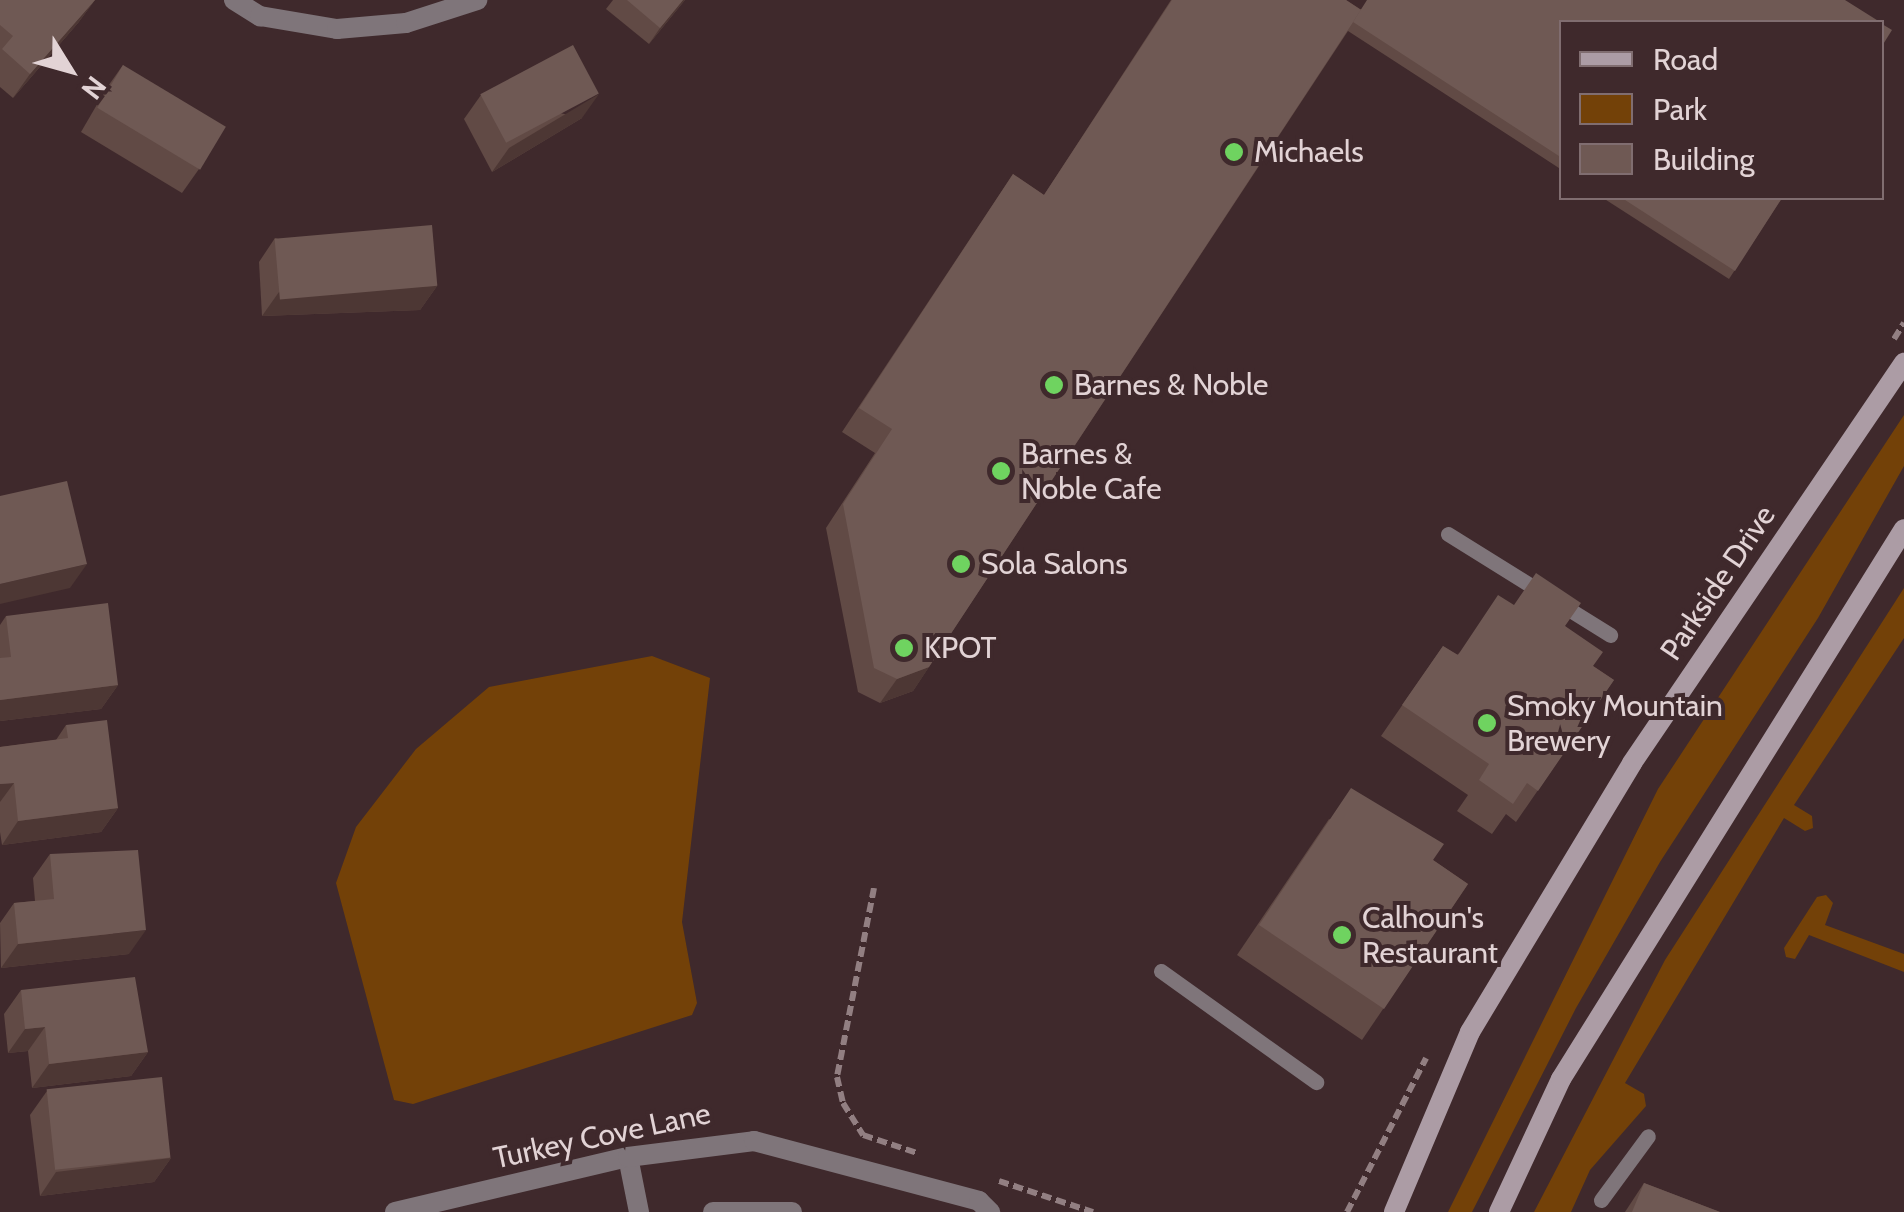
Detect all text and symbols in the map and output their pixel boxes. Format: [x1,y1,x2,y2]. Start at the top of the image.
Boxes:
north arrow [20,20,120,120]
legend [1559,20,1884,200]
text: Road [1653,41,1718,78]
text: N [74,70,113,106]
text: Park [1653,91,1707,128]
place label: Michaels [1254,134,1364,170]
marker: Michaels [1223,141,1245,163]
text: Building [1653,141,1755,178]
place label: Barnes & Noble [1074,367,1268,403]
marker: Barnes & Noble [1043,374,1065,396]
place label: Barnes & Noble Cafe [1021,436,1162,506]
marker: Barnes & Noble Cafe [990,460,1012,482]
street label: Parkside Drive [1653,499,1783,667]
place label: Sola Salons [981,546,1128,582]
marker: Sola Salons [950,553,972,575]
place label: KPOT [924,630,997,666]
marker: KPOT [893,637,915,659]
place label: Smoky Mountain Brewery [1507,688,1723,758]
marker: Smoky Mountain Brewery [1476,712,1498,734]
place label: Calhoun's Restaurant [1362,900,1498,970]
marker: Calhoun's Restaurant [1331,924,1353,946]
street label: Turkey Cove Lane [490,1095,714,1177]

